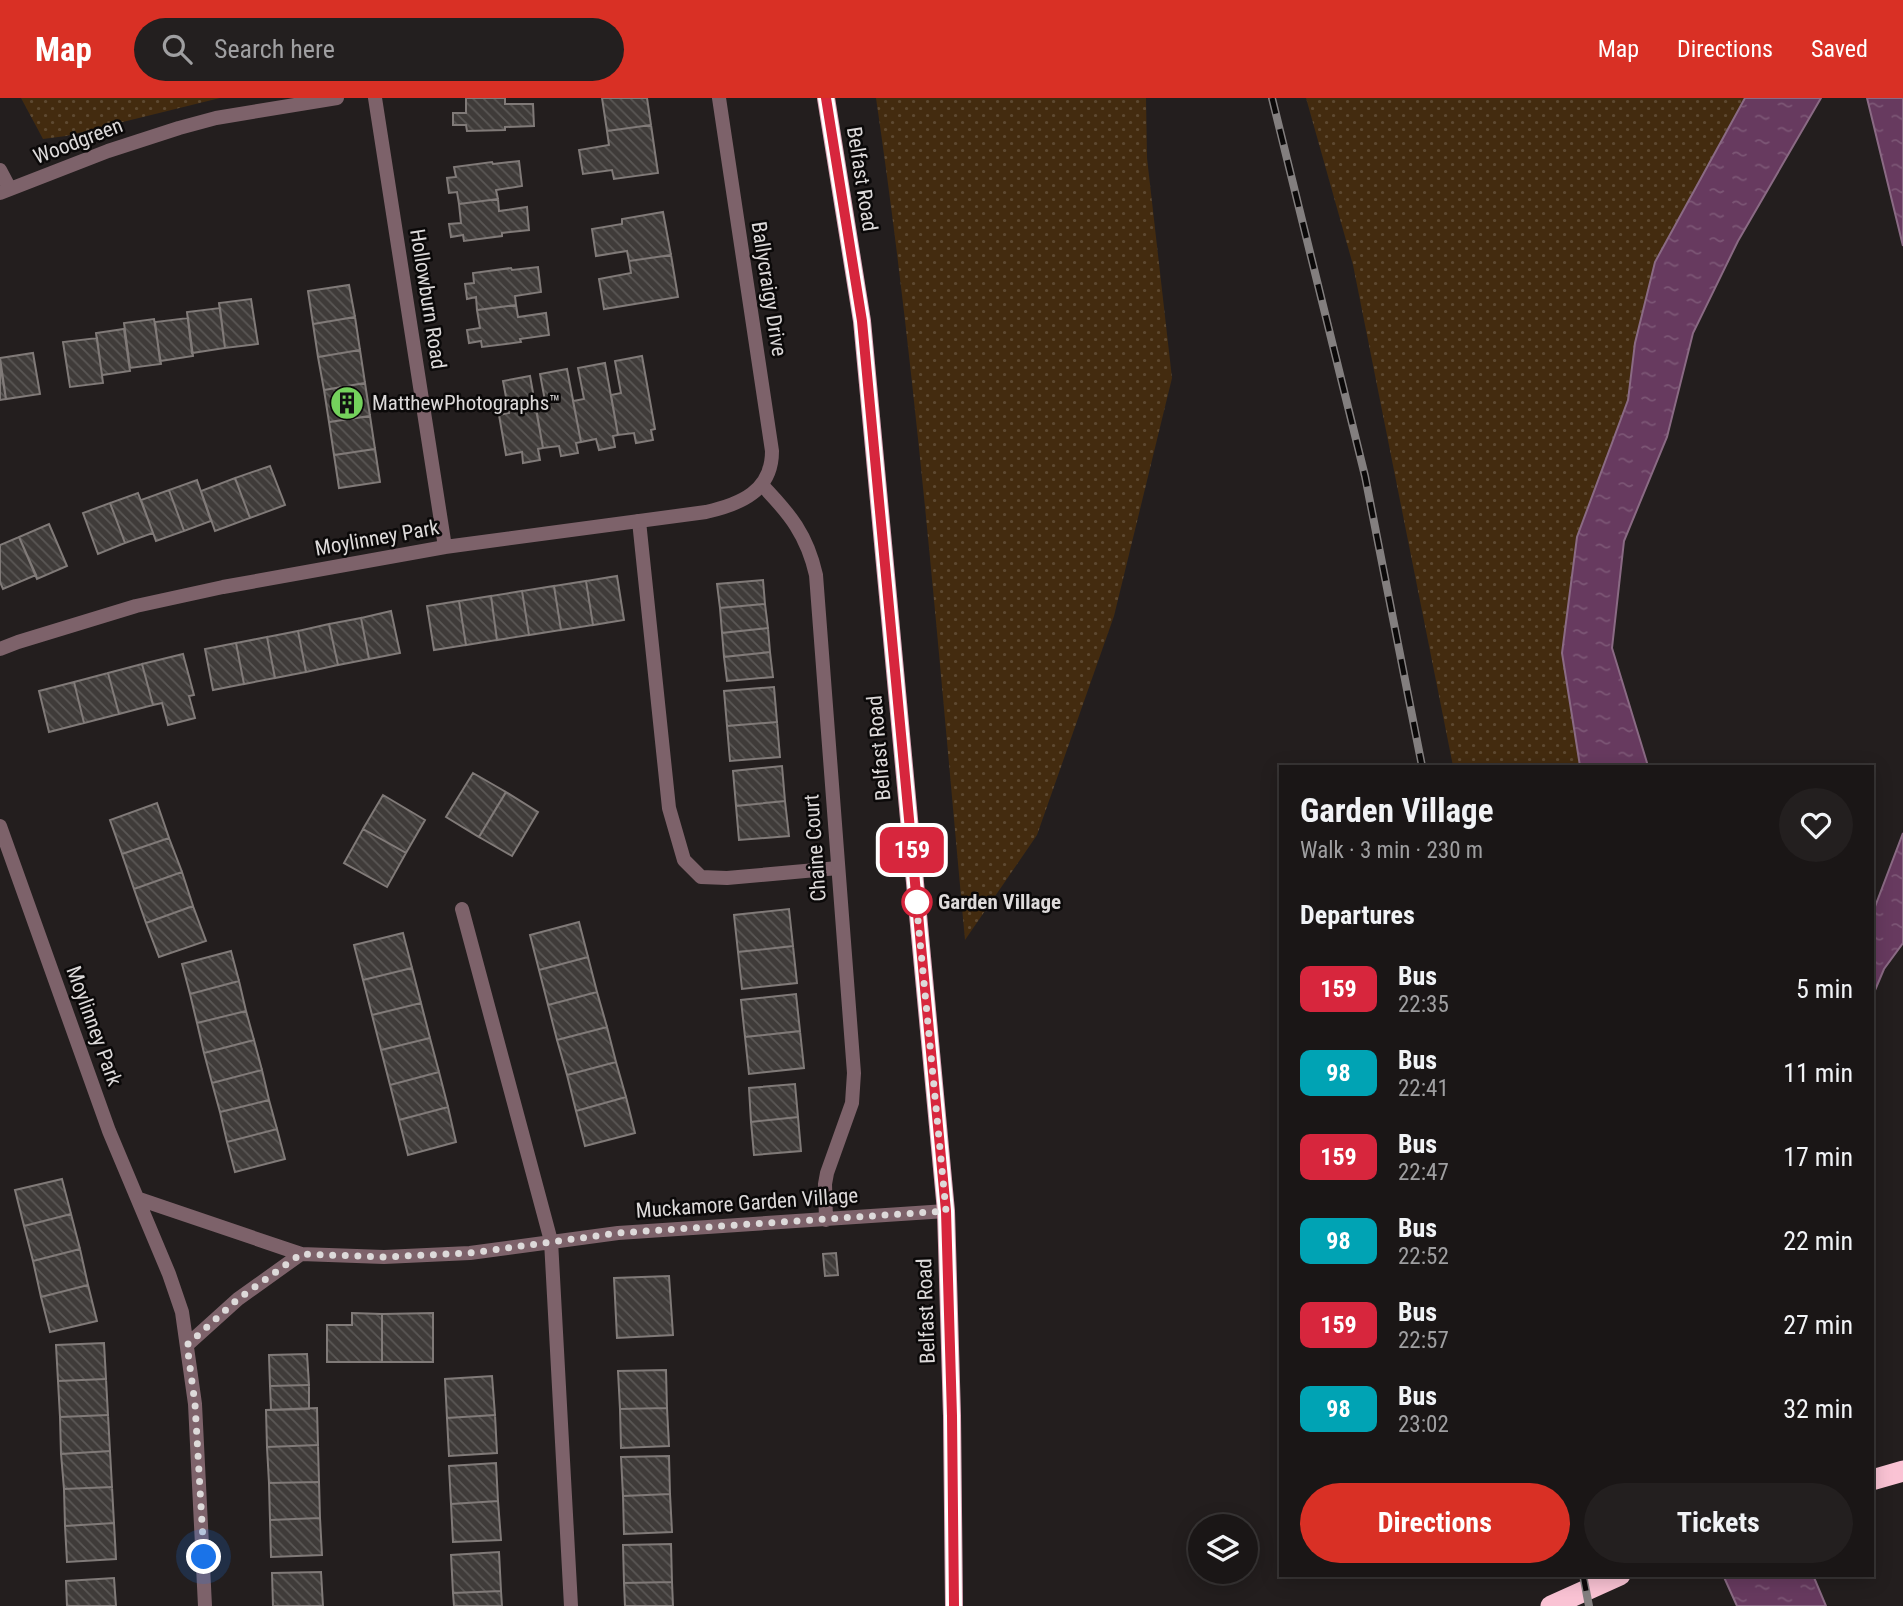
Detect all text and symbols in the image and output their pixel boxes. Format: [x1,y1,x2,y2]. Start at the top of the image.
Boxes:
search box [134,18,624,81]
text: Map [35,30,92,69]
icon: search [158,30,196,68]
text: Search here [214,34,335,64]
text: Map [1598,35,1639,63]
text: Directions [1677,35,1773,63]
text: Saved [1811,35,1868,63]
street label: Woodgreen [30,113,126,169]
street label: Belfast Road [842,125,882,233]
street label: Ballycraigy Drive [746,220,792,358]
street label: Hollowburn Road [405,227,451,371]
building icon: MatthewPhotographs™ [328,384,366,422]
place label: MatthewPhotographs™ [372,391,561,415]
street label: Moylinney Park [313,515,442,561]
street label: Belfast Road [862,694,896,802]
button: heart [1779,788,1853,862]
text: Garden Village [1300,791,1493,830]
street label: Chaine Court [799,794,831,902]
line badge: 159 [872,827,952,873]
text: 159 [894,836,930,864]
text: Walk · 3 min · 230 m [1300,837,1483,864]
marker: Garden Village [902,887,932,917]
place label: Garden Village [938,890,1061,914]
text: Departures [1300,900,1415,930]
text: Bus [1398,961,1437,991]
street label: Moylinney Park [61,963,127,1090]
text: 5 min [1796,974,1853,1004]
text: 159 [1320,975,1357,1003]
text: 22:35 [1398,991,1449,1018]
text: Bus [1398,1045,1437,1075]
text: 11 min [1783,1058,1853,1088]
text: 98 [1326,1059,1351,1087]
text: 22:41 [1398,1075,1449,1102]
text: Bus [1398,1129,1437,1159]
text: 17 min [1783,1142,1853,1172]
text: 159 [1320,1143,1357,1171]
text: 22:47 [1398,1159,1449,1186]
street label: Muckamore Garden Village [635,1183,859,1223]
text: Bus [1398,1213,1437,1243]
text: 22 min [1783,1226,1853,1256]
text: 98 [1326,1227,1351,1255]
text: 22:52 [1398,1243,1449,1270]
street label: Belfast Road [912,1258,940,1364]
text: Bus [1398,1297,1437,1327]
text: 27 min [1783,1310,1853,1340]
text: 159 [1320,1311,1357,1339]
text: 22:57 [1398,1327,1449,1354]
text: Bus [1398,1381,1437,1411]
text: 32 min [1783,1394,1853,1424]
text: 98 [1326,1395,1351,1423]
text: 23:02 [1398,1411,1449,1438]
button: Directions [1300,1483,1570,1563]
button: Tickets [1584,1483,1853,1563]
map controls [1188,1514,1258,1584]
button: layers [1188,1514,1258,1584]
your location [186,1539,221,1574]

